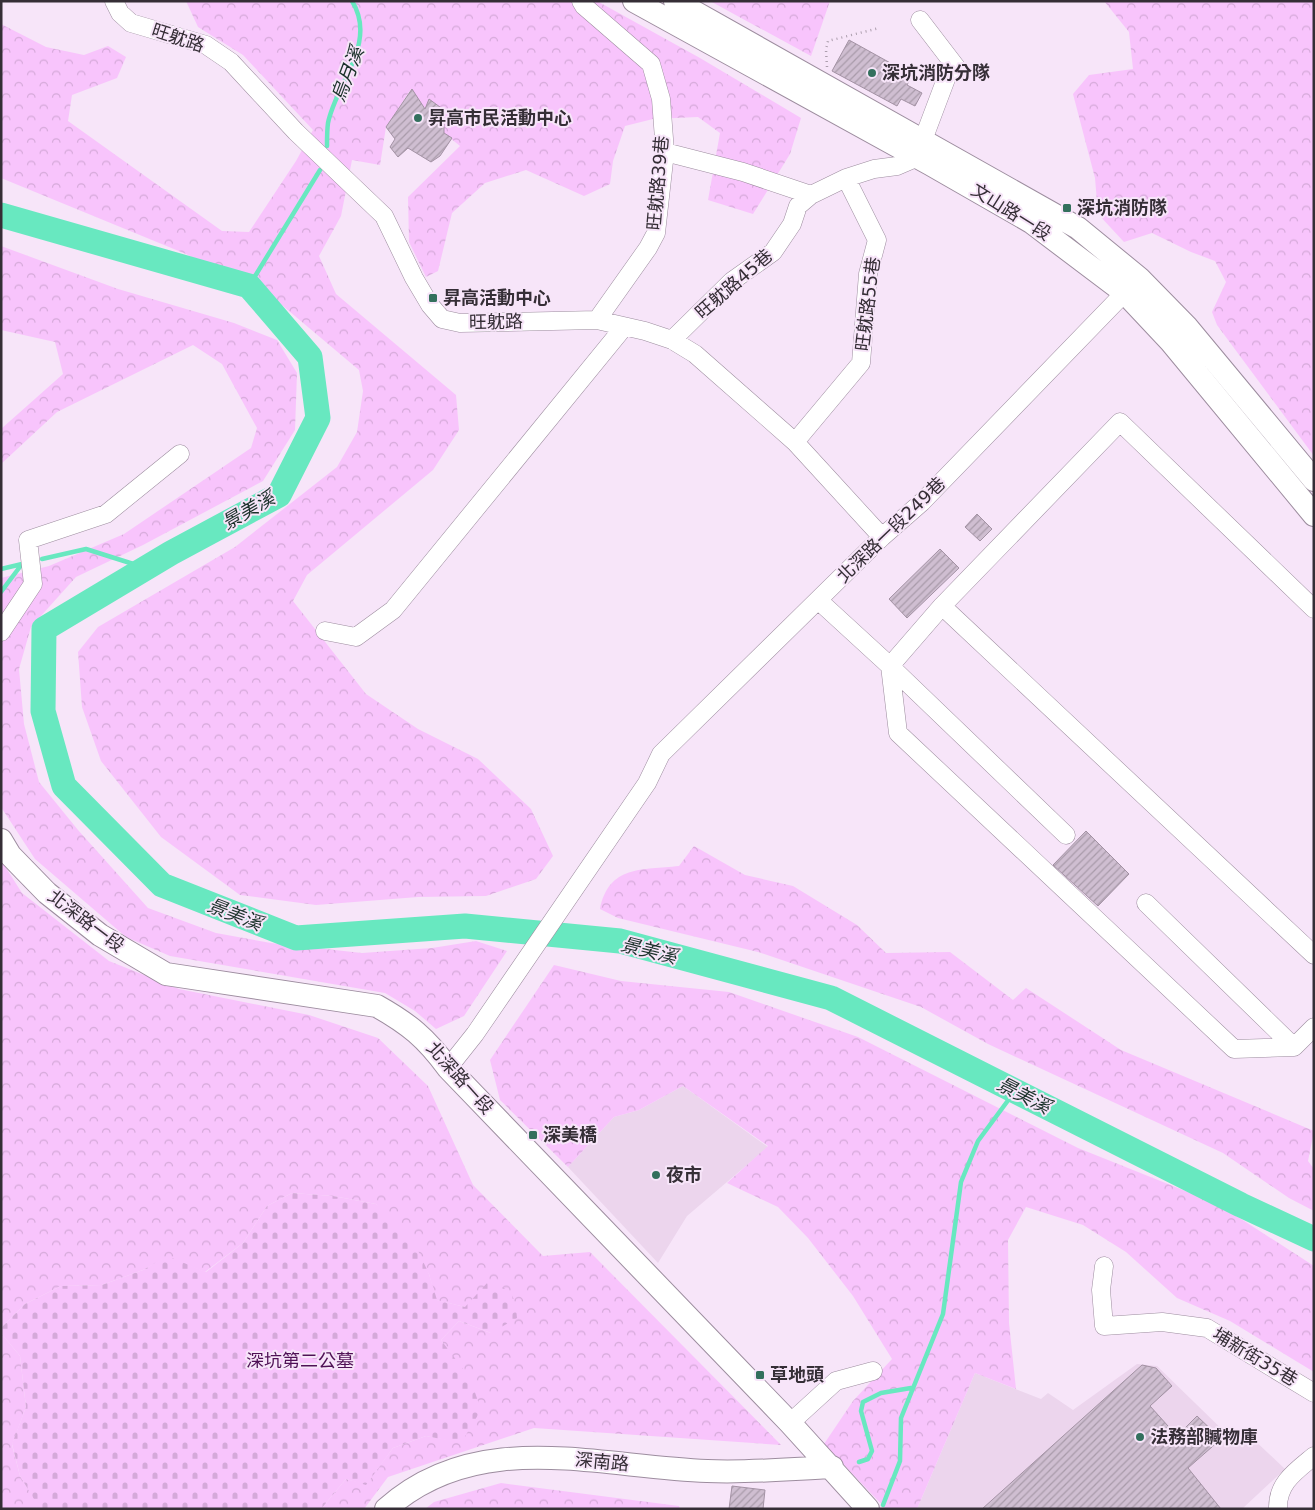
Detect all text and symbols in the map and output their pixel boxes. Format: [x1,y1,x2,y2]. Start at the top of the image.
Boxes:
street label: 旺躭路 [149,19,207,56]
water label: 烏月溪 [327,41,369,105]
place label: 深坑消防分隊 [882,62,990,83]
marker: 深坑消防分隊 [866,67,878,79]
place label: 昇高市民活動中心 [428,107,572,128]
marker: 昇高市民活動中心 [412,112,424,124]
street label: 旺躭路39巷 [643,135,672,231]
street label: 文山路一段 [968,179,1055,244]
place label: 深坑消防隊 [1077,197,1167,218]
marker: 深坑消防隊 [1061,202,1073,214]
street label: 旺躭路45巷 [691,245,776,323]
street label: 旺躭路55巷 [851,256,884,352]
place label: 昇高活動中心 [443,287,551,308]
marker: 昇高活動中心 [427,292,439,304]
street label: 旺躭路 [469,311,523,332]
street label: 北深路一段249巷 [832,473,949,587]
water label: 景美溪 [218,485,281,534]
street label: 北深路一段 [44,885,129,956]
water label: 景美溪 [204,894,268,936]
water label: 景美溪 [619,932,682,968]
street label: 北深路一段 [422,1037,498,1118]
water label: 景美溪 [994,1072,1057,1119]
place label: 深美橋 [543,1124,597,1145]
marker: 深美橋 [527,1129,539,1141]
place label: 夜市 [666,1164,702,1185]
marker: 夜市 [650,1169,662,1181]
street label: 埔新街35巷 [1209,1323,1301,1390]
park label: 深坑第二公墓 [246,1350,354,1371]
place label: 草地頭 [770,1364,824,1385]
marker: 草地頭 [754,1369,766,1381]
place label: 法務部贓物庫 [1150,1426,1258,1447]
marker: 法務部贓物庫 [1134,1431,1146,1443]
street label: 深南路 [574,1449,630,1474]

